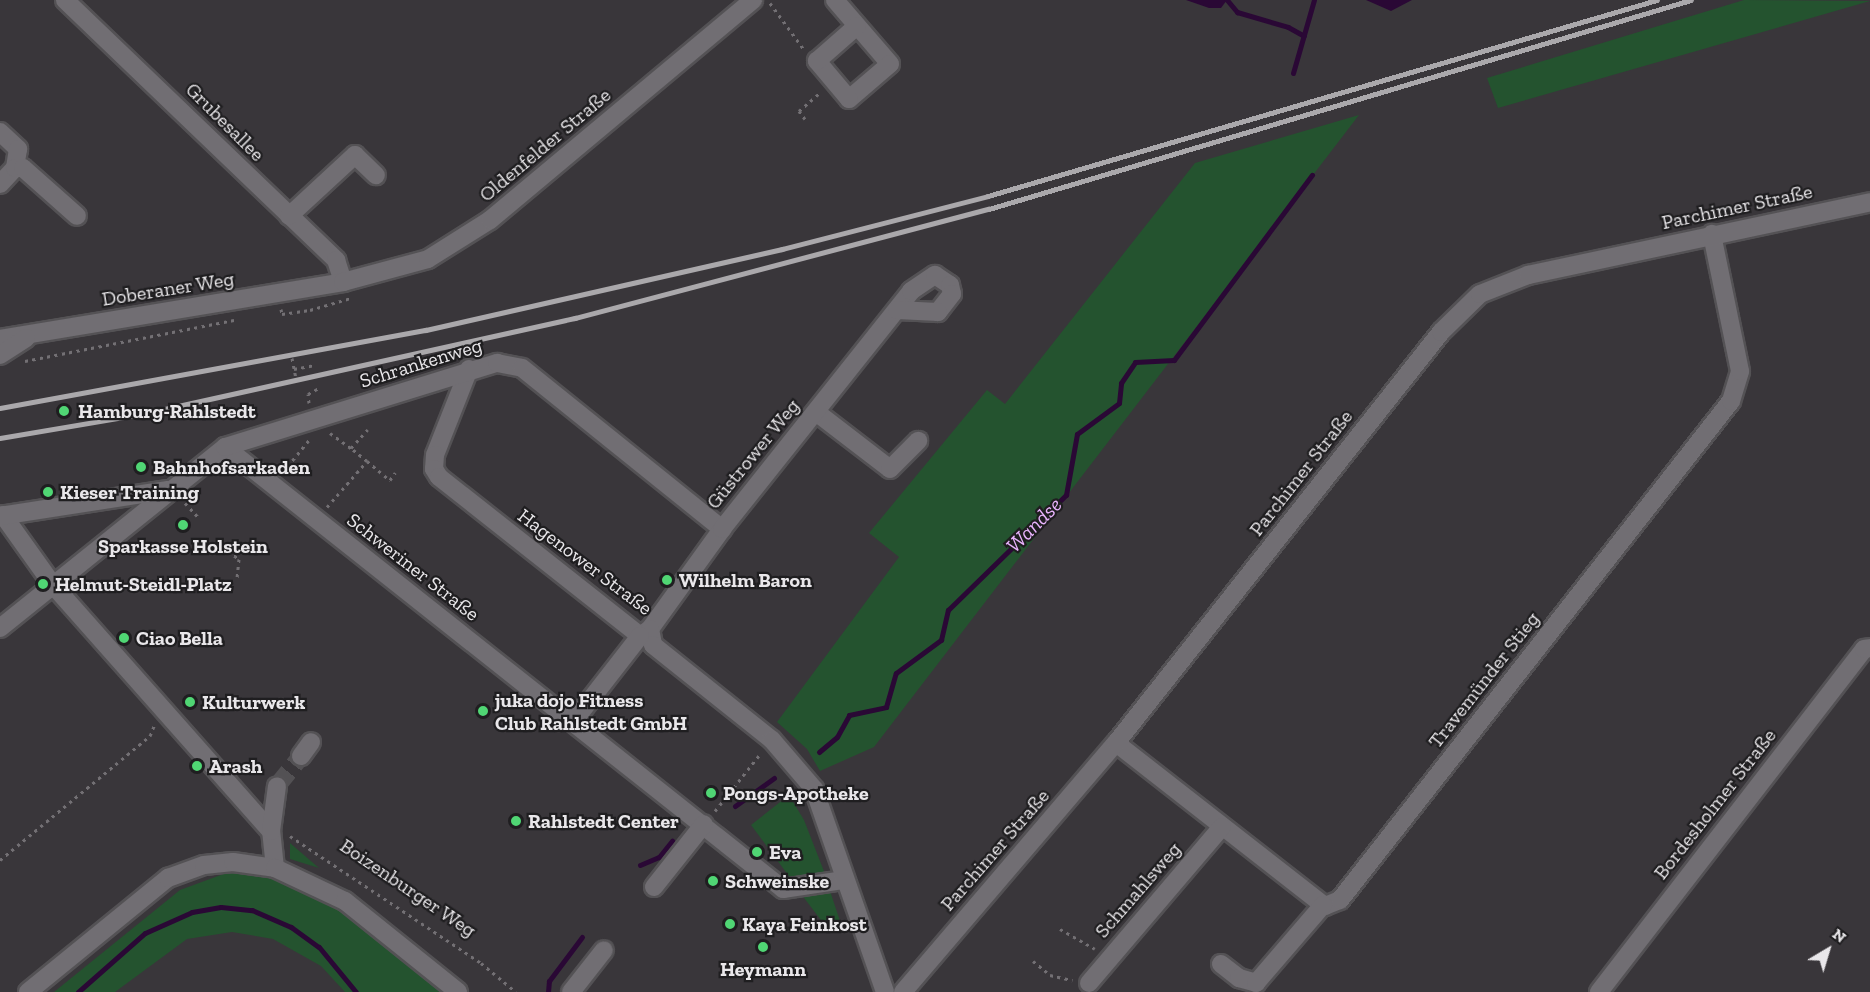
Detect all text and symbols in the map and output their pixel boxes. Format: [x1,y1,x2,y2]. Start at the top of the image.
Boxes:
street label: Grubesallee [181,78,269,166]
street label: Oldenfelder Straße [474,83,616,207]
street label: Parchimer Straße [1659,179,1815,235]
street label: Doberaner Weg [100,267,236,311]
street label: Schrankenweg [357,333,485,393]
street label: Güstrower Weg [701,394,805,514]
place label: Hamburg-Rahlstedt [78,399,256,423]
marker: Hamburg-Rahlstedt [55,402,73,420]
street label: Parchimer Straße [1244,405,1358,541]
place label: Bahnhofsarkaden [153,455,310,479]
marker: Bahnhofsarkaden [134,460,148,474]
place label: Kieser Training [60,480,200,504]
marker: Kieser Training [41,485,55,499]
water label: Wandse [1001,492,1067,558]
street label: Hagenower Straße [513,504,657,620]
street label: Schweriner Straße [342,508,484,626]
marker: Sparkasse Holstein [176,518,190,532]
place label: Sparkasse Holstein [98,534,268,558]
place label: Wilhelm Baron [679,568,812,592]
place label: Helmut-Steidl-Platz [55,572,232,596]
marker: Wilhelm Baron [660,573,674,587]
marker: Helmut-Steidl-Platz [36,577,50,591]
street label: Travemünder Stieg [1423,607,1545,753]
place label: Ciao Bella [136,626,223,650]
marker: Ciao Bella [117,631,131,645]
place label: juka dojo Fitness Club Rahlstedt GmbH [495,688,687,735]
place label: Kulturwerk [202,690,305,714]
marker: Kulturwerk [183,695,197,709]
marker: juka dojo Fitness Club Rahlstedt GmbH [476,704,490,718]
street label: Bordesholmer Straße [1649,724,1781,884]
place label: Arash [209,754,262,778]
marker: Arash [190,759,204,773]
place label: Pongs-Apotheke [723,781,869,805]
street label: Parchimer Straße [936,784,1054,916]
marker: Pongs-Apotheke [704,786,718,800]
place label: Rahlstedt Center [528,809,679,833]
marker: Rahlstedt Center [509,814,523,828]
street label: Boizenburger Weg [335,833,481,943]
street label: Schmahlsweg [1090,837,1186,943]
place label: Eva [769,840,801,864]
marker: Eva [750,845,764,859]
place label: Schweinske [725,869,829,893]
marker: Schweinske [706,874,720,888]
place label: Kaya Feinkost [742,912,867,936]
marker: Kaya Feinkost [723,917,737,931]
north arrow [1798,920,1858,980]
text: N [1829,924,1850,947]
marker: Heymann [756,940,770,954]
place label: Heymann [720,957,806,981]

